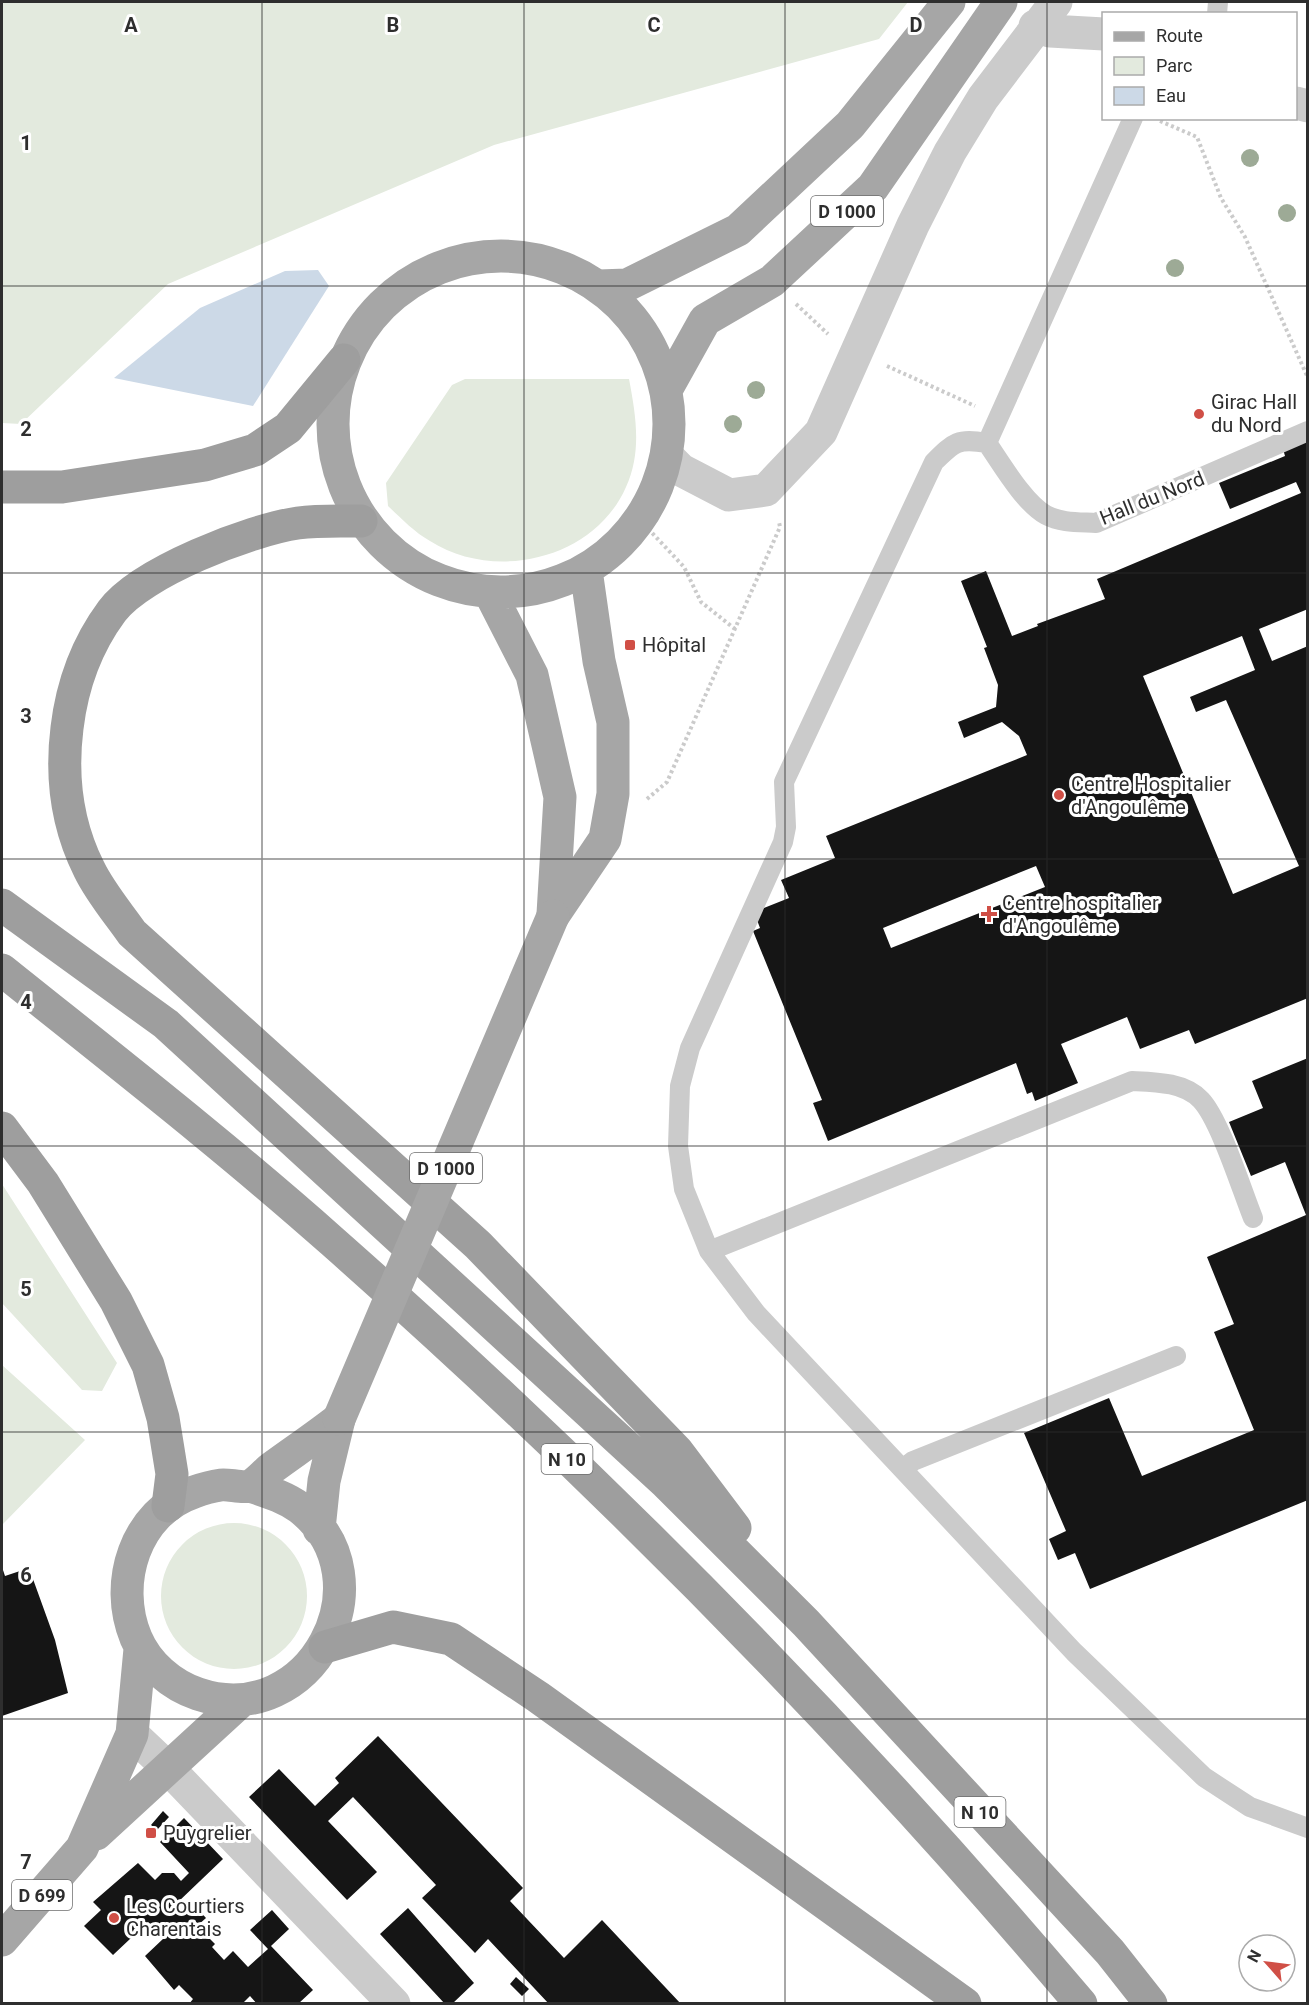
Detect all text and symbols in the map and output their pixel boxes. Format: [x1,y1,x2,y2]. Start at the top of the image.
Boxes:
legend [1102,12,1297,120]
text: A [124,13,138,37]
text: B [387,13,399,37]
text: C [647,13,661,37]
text: D [910,13,923,37]
text: Route [1156,25,1203,46]
text: Parc [1156,55,1192,76]
text: Eau [1156,85,1186,106]
text: 1 [20,131,32,155]
road number: D 1000 [811,196,883,226]
place label: Girac Hall du Nord [1211,390,1297,437]
marker: Girac Hall du Nord [1192,407,1206,421]
text: 2 [20,417,32,441]
street label: Hall du Nord [1096,466,1208,530]
place label: Hôpital [642,633,706,657]
marker: Hôpital [623,638,637,652]
text: 3 [20,704,32,728]
place label: Centre Hospitalier d'Angoulême [1071,772,1231,819]
marker: Centre Hospitalier d'Angoulême [1052,788,1066,802]
place label: Centre hospitalier d'Angoulême [1002,891,1159,938]
marker: Centre hospitalier d'Angoulême [980,905,998,923]
text: 4 [20,990,32,1014]
road number: D 1000 [410,1153,482,1183]
text: 5 [20,1277,32,1301]
road number: N 10 [542,1444,592,1474]
text: 6 [20,1563,32,1587]
road number: N 10 [954,1797,1006,1827]
place label: Puygrelier [163,1821,252,1845]
marker: Puygrelier [144,1826,158,1840]
text: 7 [20,1850,32,1874]
road number: D 699 [12,1880,72,1910]
place label: Les Courtiers Charentais [126,1894,245,1941]
marker: Les Courtiers Charentais [107,1911,121,1925]
north arrow [1237,1933,1297,1993]
text: N [1243,1947,1265,1966]

